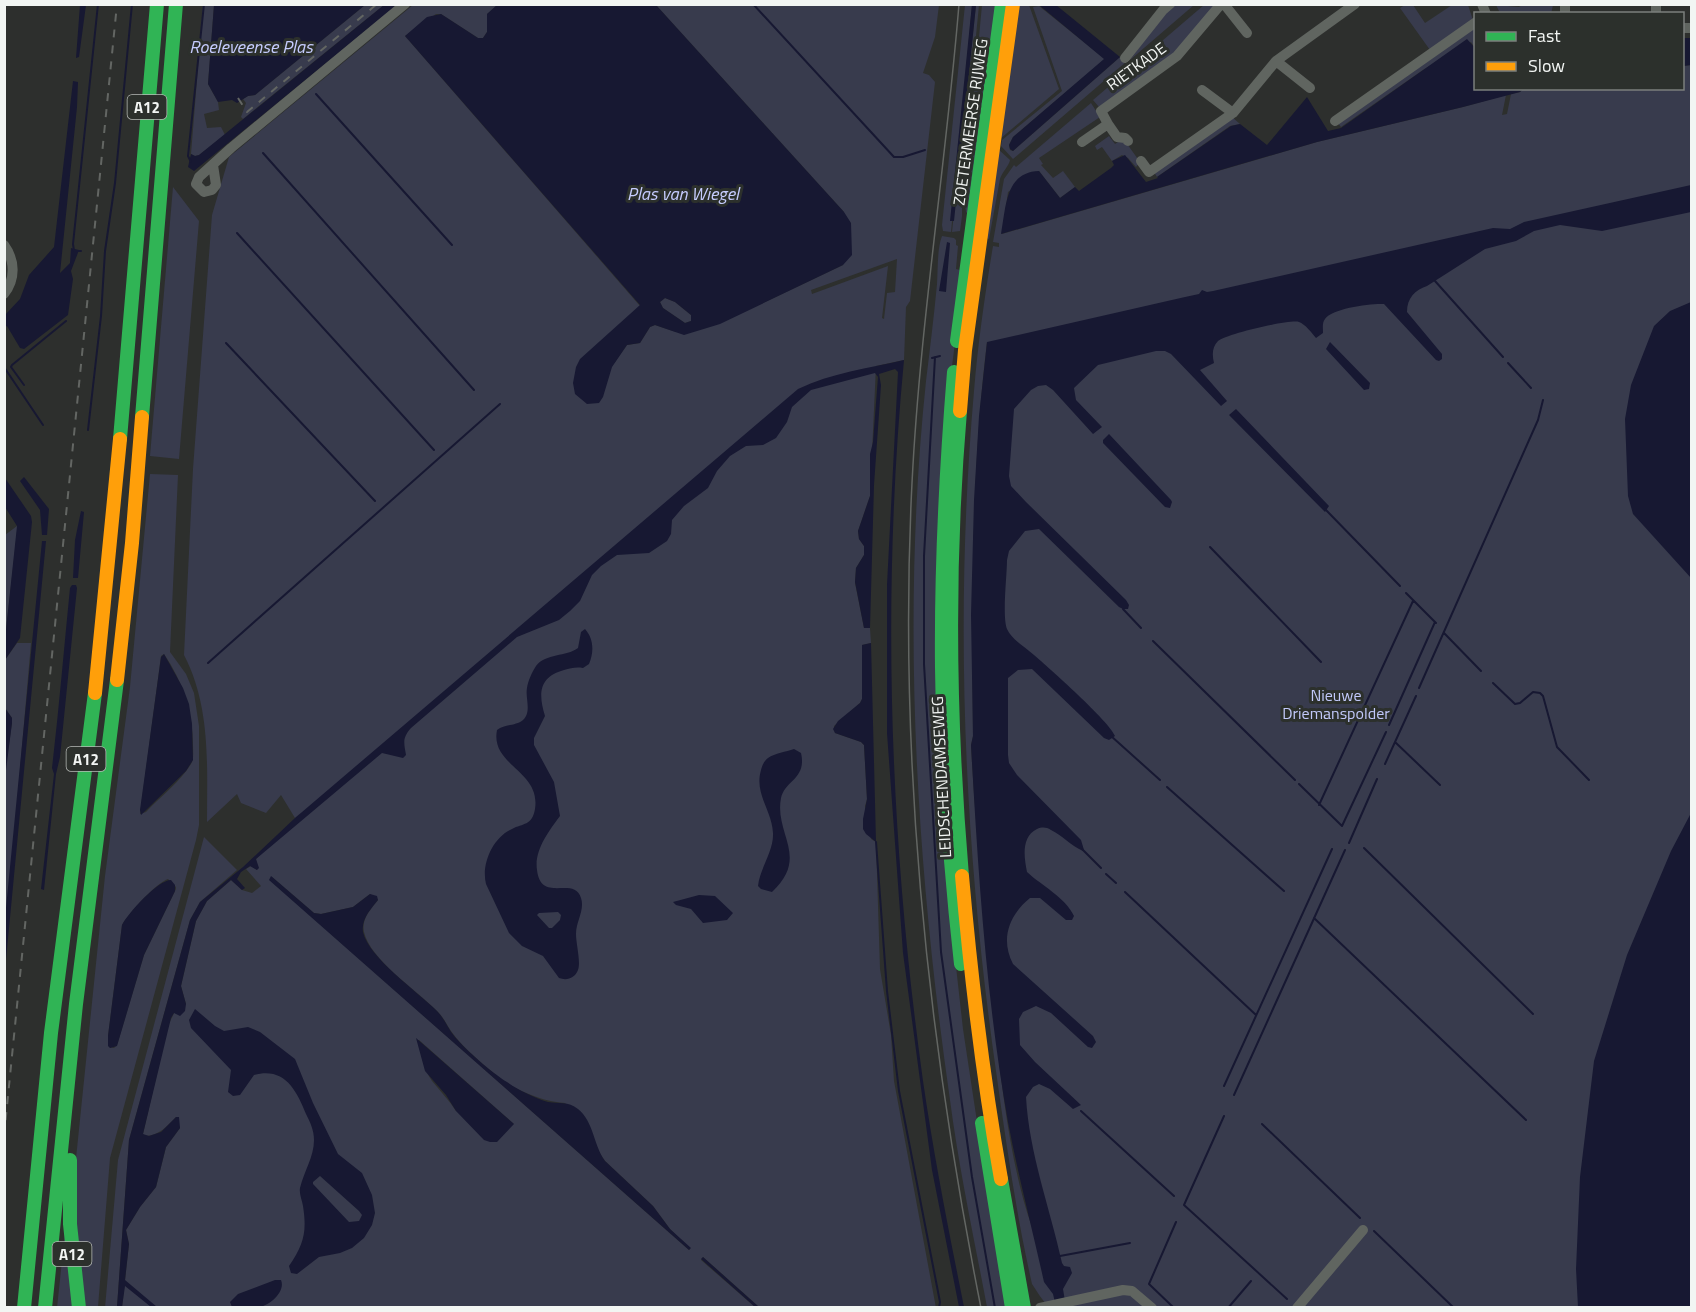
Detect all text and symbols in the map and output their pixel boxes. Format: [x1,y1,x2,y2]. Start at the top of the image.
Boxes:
legend [1474,12,1684,90]
text: Fast [1528,22,1561,49]
water label: Roeleveense Plas [189,33,314,60]
street label: RIETKADE [1101,36,1171,96]
street label: ZOETERMEERSE RIJWEG [946,37,994,207]
text: Slow [1528,52,1565,79]
road number: A12 [128,95,166,119]
water label: Plas van Wiegel [627,180,741,207]
park label: Nieuwe Driemanspolder [1282,683,1390,725]
street label: LEIDSCHENDAMSEWEG [925,696,957,858]
road number: A12 [66,747,106,771]
road number: A12 [52,1242,92,1266]

